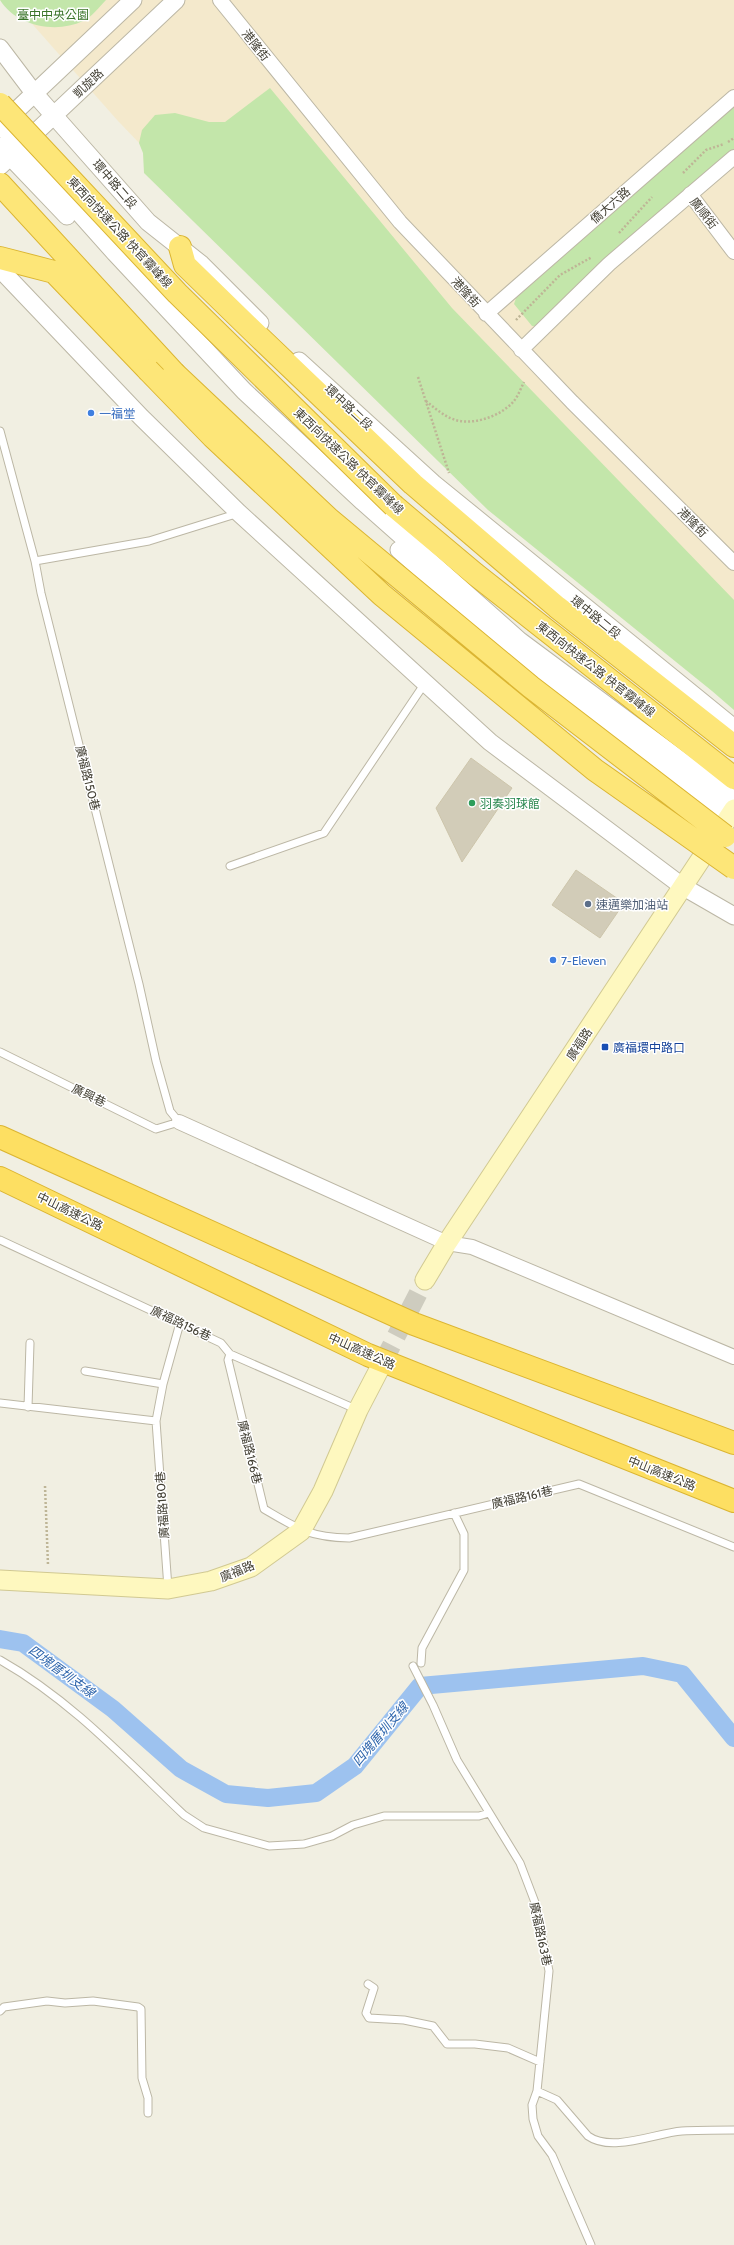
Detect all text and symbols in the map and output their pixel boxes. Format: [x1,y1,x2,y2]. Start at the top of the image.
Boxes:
park label: 臺中中央公園 [17,7,89,22]
street label: 港隆街 [239,26,273,64]
street label: 凱旋路 [70,65,106,101]
street label: 環中路二段 [90,156,140,212]
street label: 東西向快速公路 快官霧峰線 [64,173,176,291]
street label: 僑大六路 [587,184,633,226]
street label: 廣順街 [687,194,721,232]
street label: 港隆街 [448,274,484,310]
street label: 環中路二段 [322,381,376,433]
street label: 東西向快速公路 快官霧峰線 [291,405,407,517]
place label: 一福堂 [99,406,135,421]
marker: 一福堂 [86,408,96,418]
street label: 港隆街 [675,504,711,540]
street label: 環中路二段 [568,592,624,642]
street label: 東西向快速公路 快官霧峰線 [534,618,658,720]
street label: 廣福路150巷 [73,744,103,812]
place label: 羽奏羽球館 [480,796,540,811]
marker: 羽奏羽球館 [467,798,477,808]
place label: 速邁樂加油站 [596,897,668,912]
marker: 速邁樂加油站 [583,899,593,909]
place label: 7-Eleven [561,953,606,968]
marker: 7-Eleven [548,955,558,965]
street label: 廣福路 [563,1025,595,1063]
place label: 廣福環中路口 [613,1040,685,1055]
marker: 廣福環中路口 [600,1042,610,1052]
street label: 廣興巷 [70,1080,108,1110]
street label: 中山高速公路 [34,1188,106,1234]
street label: 廣福路156巷 [148,1302,214,1344]
street label: 中山高速公路 [326,1330,398,1372]
street label: 廣福路166巷 [235,1418,265,1486]
street label: 中山高速公路 [626,1453,698,1493]
street label: 廣福路180巷 [152,1471,172,1539]
street label: 廣福路161巷 [490,1483,554,1511]
street label: 廣福路 [217,1557,257,1585]
water label: 四塊厝圳支線 [26,1642,100,1702]
water label: 四塊厝圳支線 [349,1697,412,1769]
street label: 廣福路163巷 [527,1901,555,1967]

